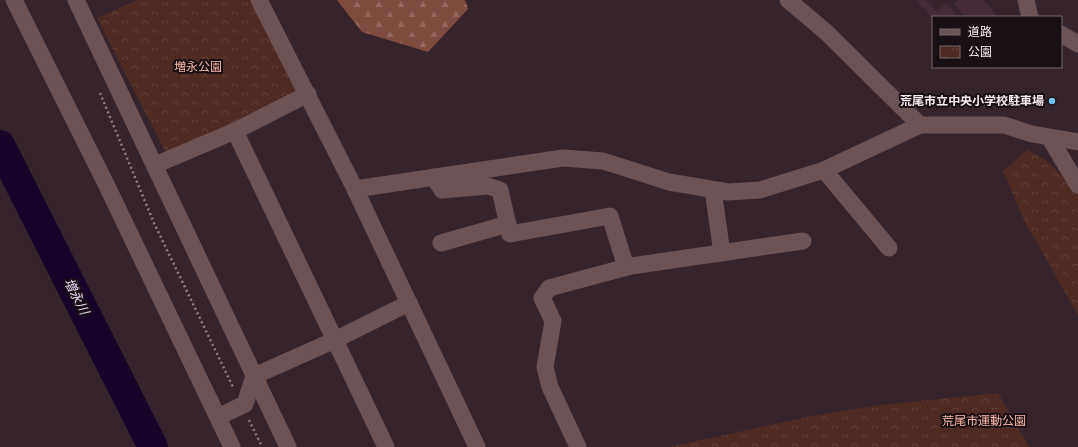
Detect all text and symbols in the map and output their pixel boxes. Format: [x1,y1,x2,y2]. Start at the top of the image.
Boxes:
legend [932,16,1062,68]
text: 道路 [968,25,992,39]
text: 公園 [968,45,992,59]
park label: 増永公園 [174,60,222,74]
place label: 荒尾市立中央小学校駐車場 [900,94,1044,108]
marker: 荒尾市立中央小学校駐車場 [1047,96,1057,106]
water label: 増永川 [61,275,93,319]
park label: 荒尾市運動公園 [942,414,1026,428]

